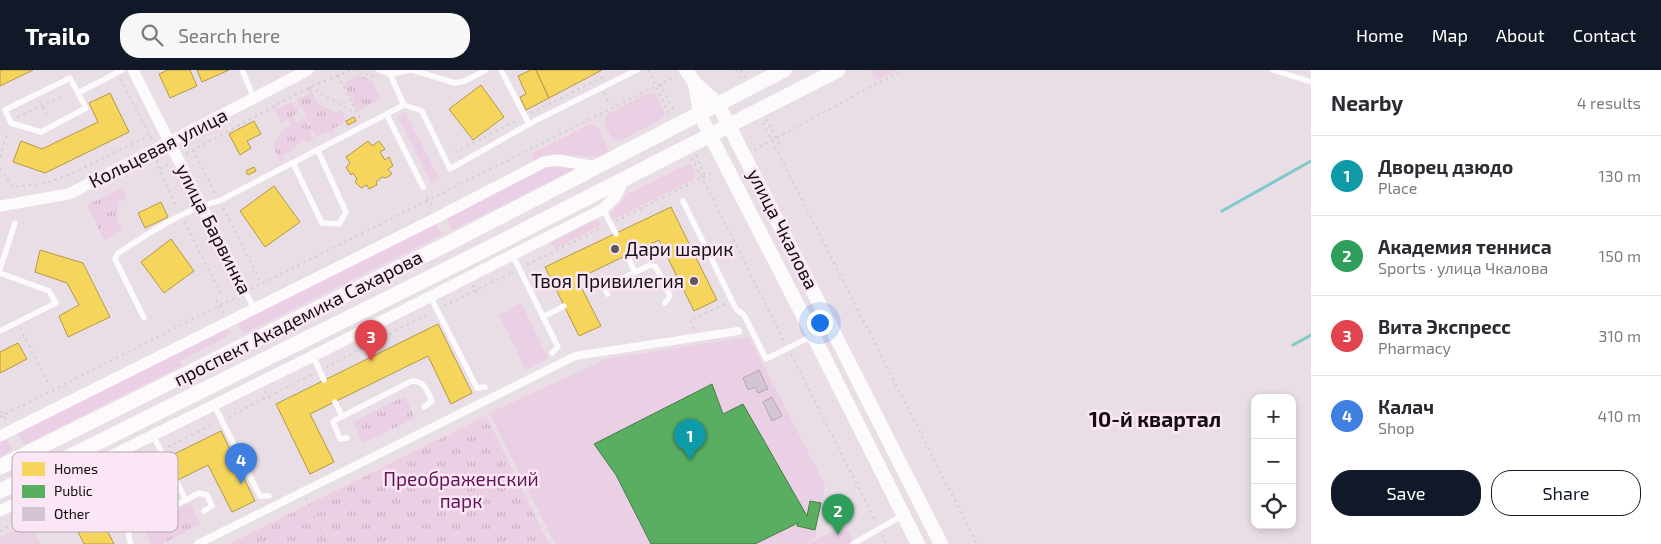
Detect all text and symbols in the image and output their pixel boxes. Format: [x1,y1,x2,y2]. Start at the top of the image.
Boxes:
search box [120,13,470,58]
text: Trailo [25,21,90,50]
icon: search [138,21,166,49]
text: Search here [178,24,280,47]
text: Home [1356,24,1404,46]
text: Map [1432,24,1468,46]
text: About [1496,24,1545,46]
text: Contact [1573,24,1636,46]
text: Nearby [1331,90,1403,115]
text: 4 results [1577,93,1641,112]
street label: Кольцевая улица [85,103,231,193]
text: Дворец дзюдо [1378,155,1513,178]
street label: улица Барвинка [171,160,257,298]
street label: улица Чкалова [742,165,824,293]
text: 1 [1344,166,1350,185]
text: 130 m [1599,166,1641,185]
text: Place [1378,178,1417,197]
text: Академия тенниса [1378,235,1552,258]
place label: Дари шарик [625,237,733,260]
marker: Дари шарик [609,243,621,255]
street label: проспект Академика Сахарова [170,245,426,390]
text: 2 [1342,246,1352,265]
text: 150 m [1599,246,1641,265]
text: Sports · улица Чкалова [1378,258,1548,277]
place label: Твоя Привилегия [531,269,684,292]
marker: Твоя Привилегия [688,275,700,287]
your location [807,310,833,336]
text: Вита Экспресс [1378,315,1511,338]
pin: 3 [355,320,387,361]
text: 3 [1342,326,1352,345]
text: 310 m [1599,326,1641,345]
text: Pharmacy [1378,338,1451,357]
map controls [1251,394,1296,529]
button: + [1251,394,1296,439]
text: Калач [1378,395,1434,418]
district label: 10-й квартал [1089,406,1221,431]
text: 4 [1342,406,1352,425]
text: 410 m [1598,406,1641,425]
text: Shop [1378,418,1415,437]
pin: 1 [674,419,706,460]
button: − [1251,439,1296,484]
pin: 4 [225,443,257,484]
legend [12,452,178,532]
text: Homes [54,460,98,477]
park label: Преображенский парк [383,467,539,512]
button: Save [1331,470,1481,516]
button: Share [1491,470,1641,516]
text: Public [54,482,93,499]
button: locate [1251,484,1296,529]
pin: 2 [822,494,854,535]
text: Other [54,505,90,522]

